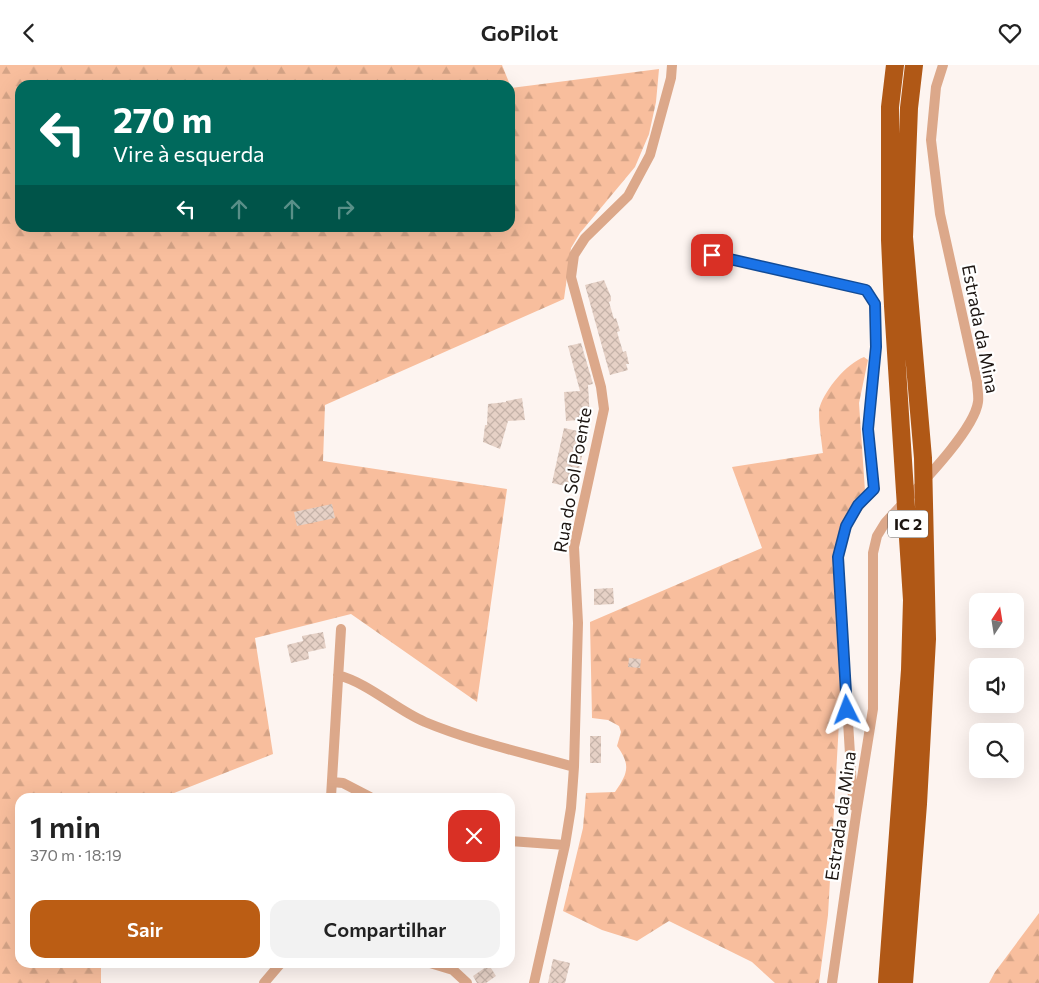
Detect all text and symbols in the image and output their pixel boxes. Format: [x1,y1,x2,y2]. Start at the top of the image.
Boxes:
icon: back [15,19,43,47]
text: GoPilot [481,19,558,46]
icon: heart [996,19,1024,47]
text: 270 m [113,97,212,140]
icon: left [30,100,95,165]
text: Vire à esquerda [113,140,265,167]
icon: left [172,195,200,223]
icon: ahead [225,195,253,223]
icon: ahead [278,195,306,223]
icon: right [331,195,359,223]
pin [691,234,733,276]
icon: arrive [698,241,726,269]
street label: Estrada da Mina [958,263,1004,395]
street label: Rua do Sol Poente [548,405,596,554]
road number: IC 2 [888,511,928,537]
north arrow [969,593,1024,647]
map controls [969,593,1024,778]
button: sound [969,658,1024,713]
position arrow [820,683,872,735]
button: search [969,723,1024,778]
street label: Estrada da Mina [820,750,860,882]
text: 1 min [30,807,101,844]
button: close [448,810,500,862]
text: 370 m · 18:19 [30,845,122,864]
button: Sair [30,900,260,958]
button: Compartilhar [270,900,500,958]

